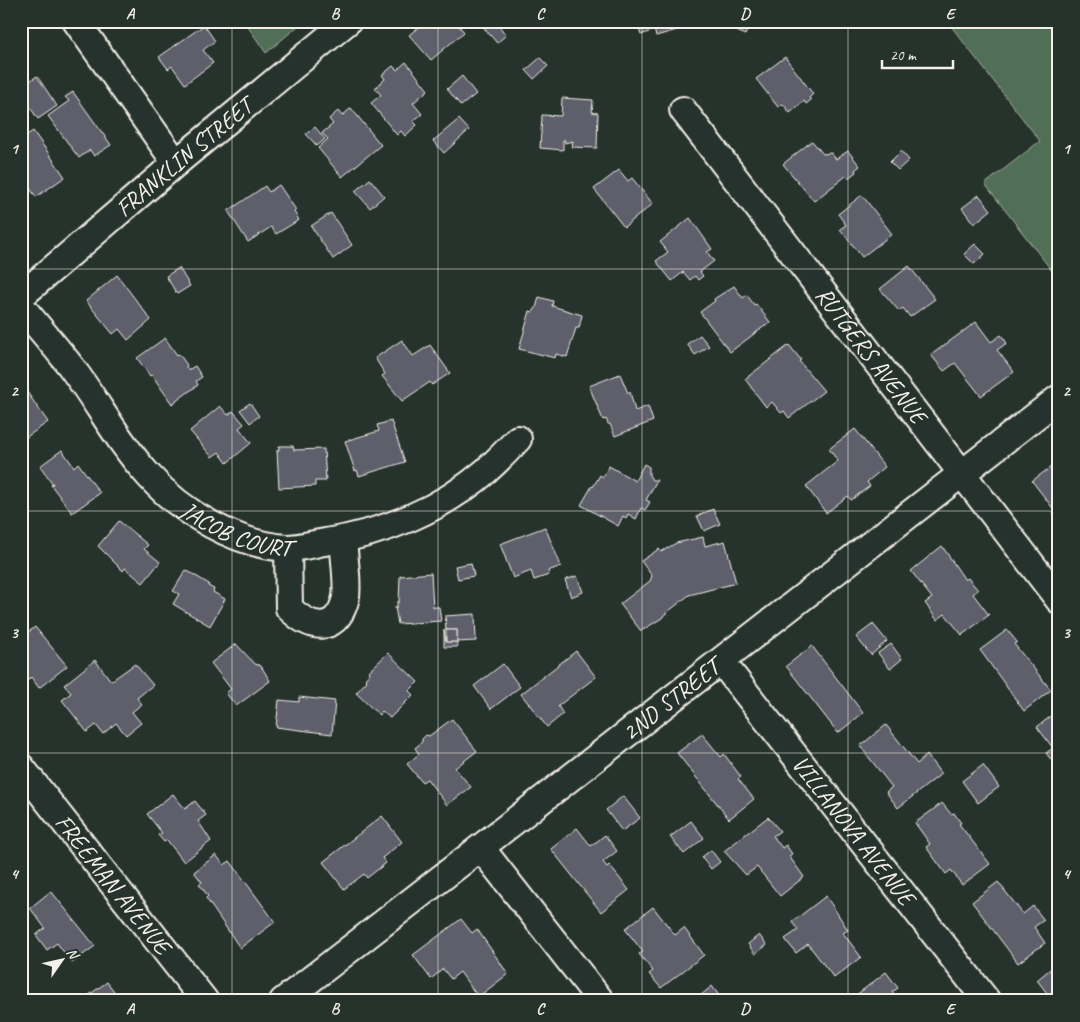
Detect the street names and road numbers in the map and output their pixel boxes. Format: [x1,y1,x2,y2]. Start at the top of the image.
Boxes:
street label: FRANKLIN STREET [109,88,262,223]
street label: RUTGERS AVENUE [809,281,935,432]
street label: JACOB COURT [174,494,298,564]
street label: 2ND STREET [616,649,730,747]
street label: VILLANOVA AVENUE [786,749,923,914]
street label: FREEMAN AVENUE [49,808,177,960]

